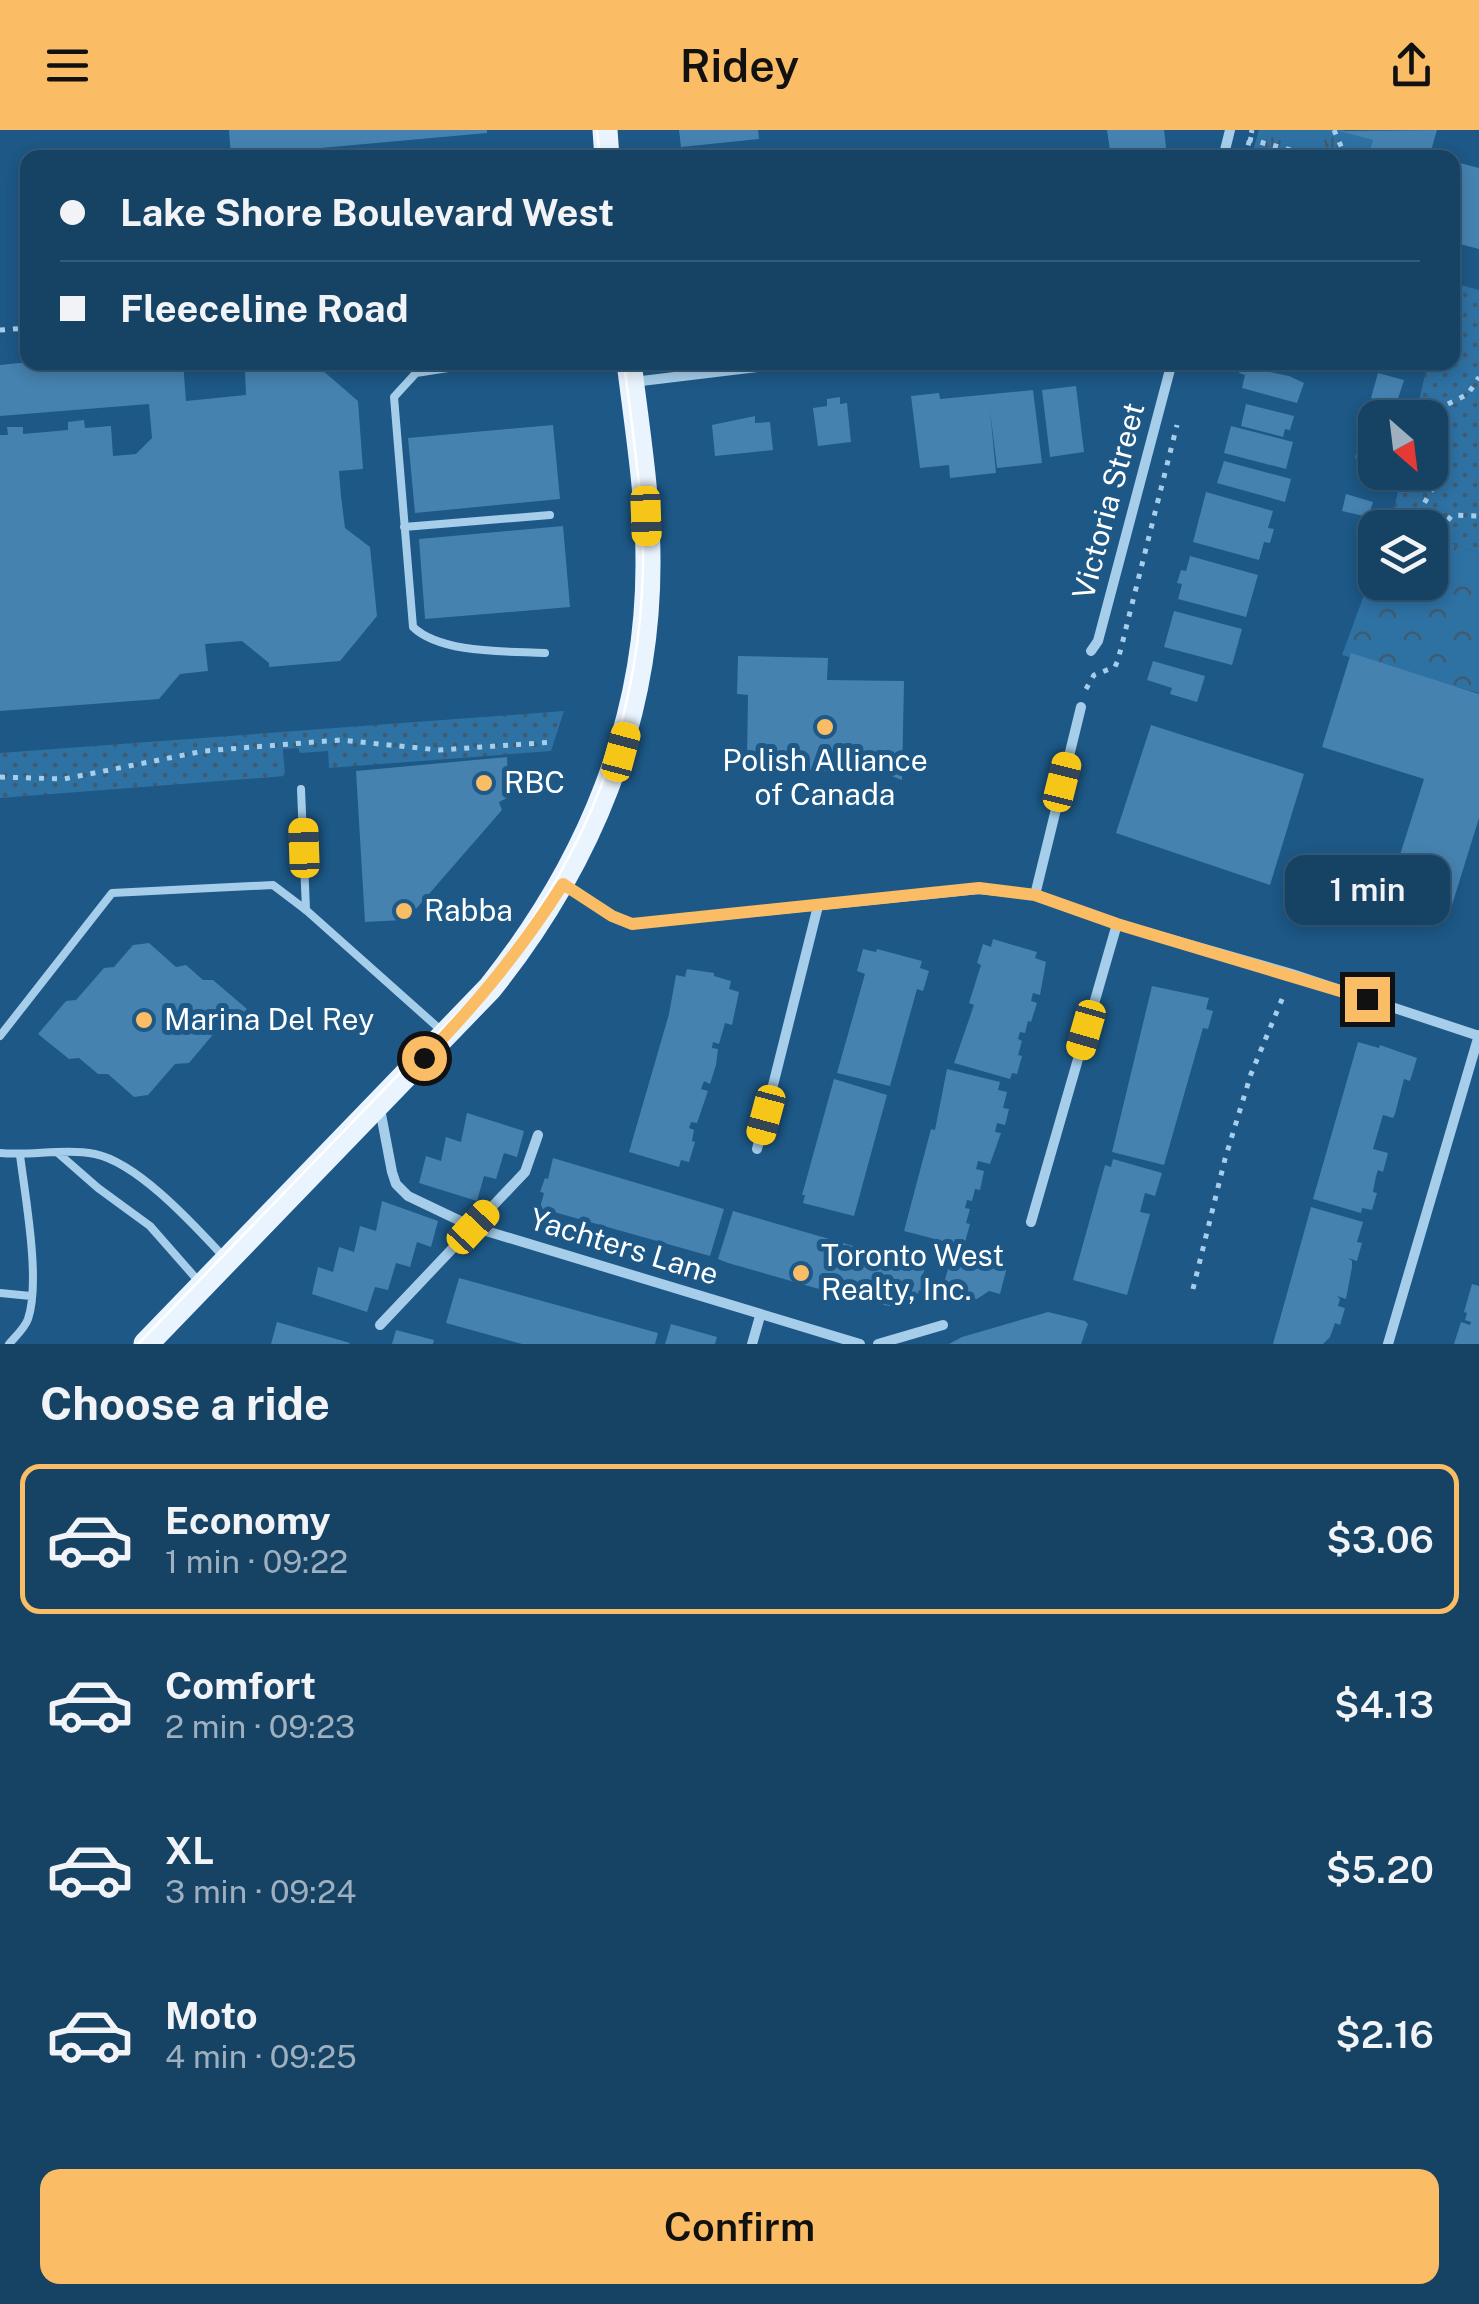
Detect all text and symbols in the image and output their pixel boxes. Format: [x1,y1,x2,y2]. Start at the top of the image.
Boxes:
icon: menu [40,38,95,93]
icon: share [1384,38,1439,93]
text: Ridey [680,39,799,92]
text: Lake Shore Boulevard West [120,190,614,235]
text: Fleeceline Road [120,286,409,331]
street label: Victoria Street [1064,398,1152,603]
north arrow [1358,400,1448,490]
map controls [1358,400,1448,600]
car [630,485,662,547]
button: layers [1358,510,1448,600]
marker: Polish Alliance of Canada [814,716,836,738]
car [599,719,643,785]
place label: Polish Alliance of Canada [722,742,928,812]
car [1040,749,1084,815]
place label: RBC [504,764,565,800]
marker: RBC [473,772,495,794]
car [288,817,320,879]
callout: 1 min [1284,854,1450,924]
text: 1 min [1329,871,1406,908]
place label: Rabba [424,892,513,928]
marker: Rabba [393,900,415,922]
route end [1345,977,1390,1022]
car [1063,997,1109,1063]
place label: Marina Del Rey [164,1001,374,1037]
marker: Marina Del Rey [133,1009,155,1031]
route start [402,1036,447,1081]
car [744,1082,788,1148]
car [442,1195,504,1259]
street label: Yachters Lane [525,1200,723,1292]
place label: Toronto West Realty, Inc. [821,1237,1004,1307]
marker: Toronto West Realty, Inc. [790,1262,812,1284]
text: Choose a ride [40,1377,330,1430]
icon: car [45,1494,135,1584]
text: Economy [165,1498,331,1543]
text: $3.06 [1326,1517,1434,1562]
text: 1 min · 09:22 [165,1543,348,1580]
icon: car [45,1659,135,1749]
text: Comfort [165,1663,316,1708]
text: $4.13 [1334,1682,1434,1727]
text: 2 min · 09:23 [165,1708,355,1745]
icon: car [45,1824,135,1914]
text: XL [165,1828,214,1873]
text: $5.20 [1326,1847,1434,1892]
text: 3 min · 09:24 [165,1873,356,1910]
icon: car [45,1989,135,2079]
text: Moto [165,1993,258,2038]
text: $2.16 [1335,2012,1434,2057]
text: 4 min · 09:25 [165,2038,357,2075]
button: Confirm [40,2169,1439,2284]

